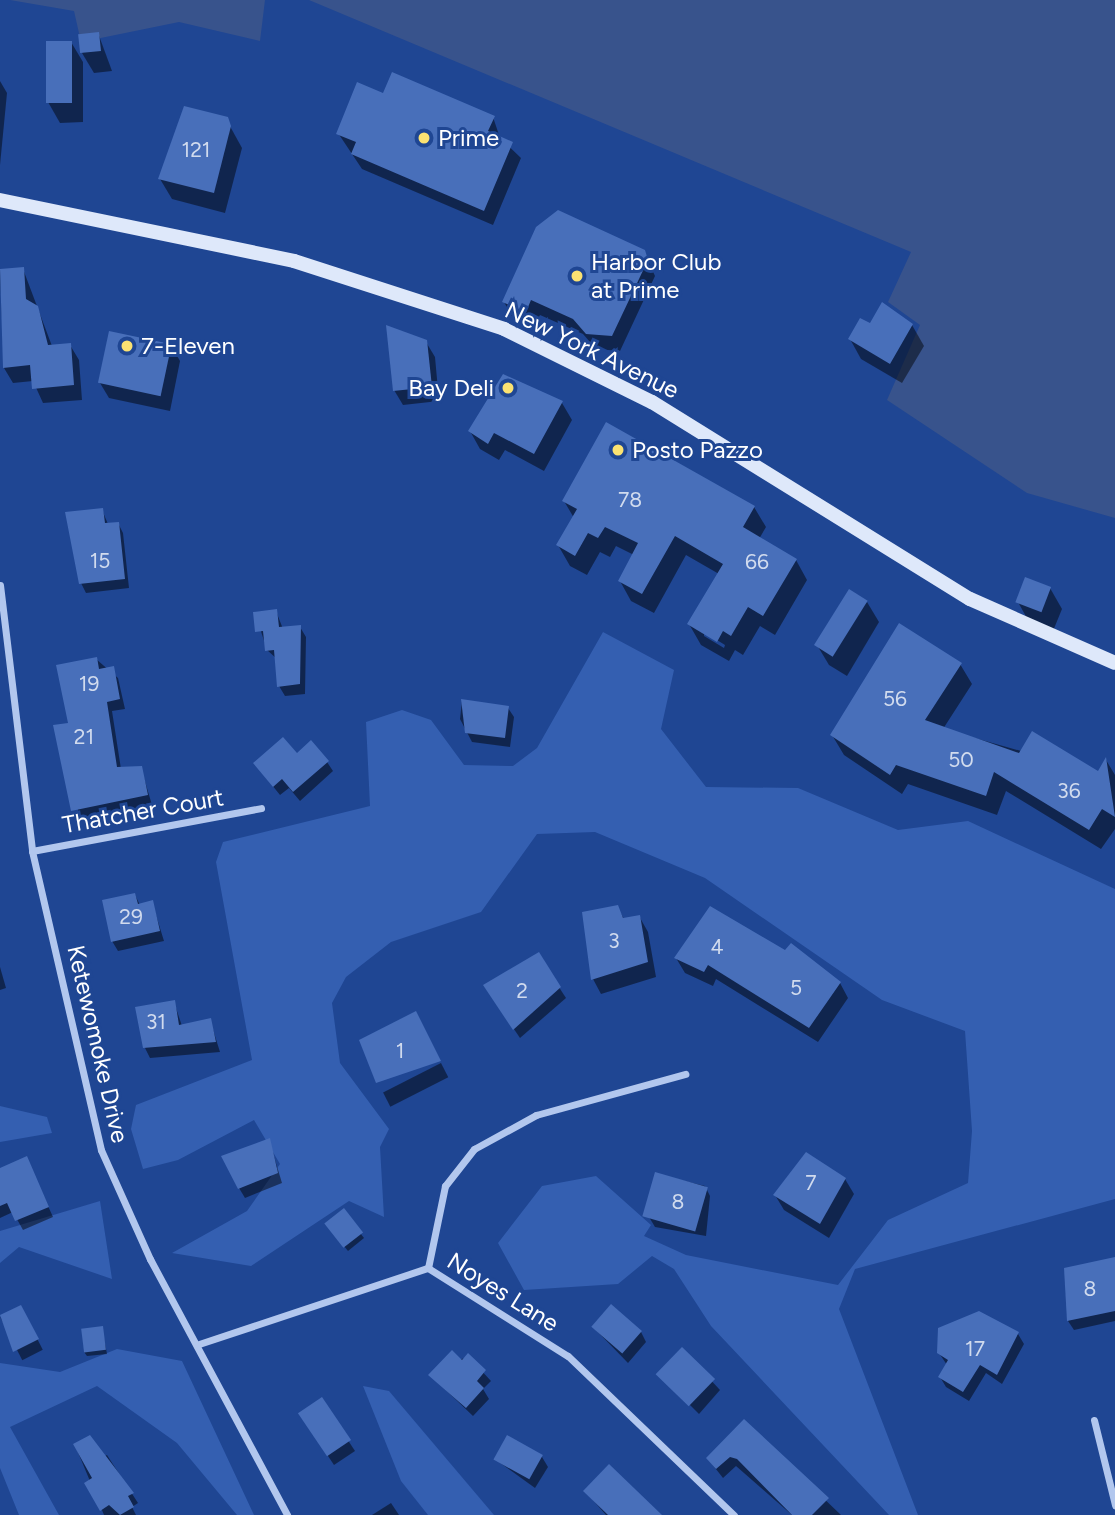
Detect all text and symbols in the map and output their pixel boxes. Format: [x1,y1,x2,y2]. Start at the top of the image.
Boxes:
place label: Prime [438,124,499,152]
marker: Prime [416,130,432,146]
house number: 121 [181,137,211,163]
place label: Harbor Club at Prime [591,248,721,304]
marker: Harbor Club at Prime [569,268,585,284]
street label: New York Avenue [500,295,684,405]
place label: 7-Eleven [141,332,235,360]
marker: 7-Eleven [119,338,135,354]
place label: Bay Deli [408,374,494,402]
marker: Bay Deli [500,380,516,396]
place label: Posto Pazzo [632,436,763,464]
marker: Posto Pazzo [610,442,626,458]
house number: 78 [618,487,642,513]
house number: 15 [90,548,110,574]
house number: 66 [745,549,769,575]
house number: 19 [79,671,99,697]
house number: 56 [883,686,907,712]
house number: 21 [74,724,94,750]
house number: 50 [948,747,974,773]
house number: 36 [1057,778,1081,804]
street label: Thatcher Court [60,783,226,839]
house number: 29 [119,904,143,930]
house number: 3 [608,928,620,954]
house number: 4 [710,934,724,960]
street label: Ketewomoke Drive [61,942,135,1146]
house number: 5 [790,975,802,1001]
house number: 2 [516,978,528,1004]
house number: 31 [146,1009,166,1035]
house number: 1 [396,1038,404,1064]
house number: 7 [805,1170,817,1196]
house number: 8 [672,1189,684,1215]
street label: Noyes Lane [442,1246,564,1338]
house number: 8 [1084,1276,1096,1302]
house number: 17 [965,1336,985,1362]

